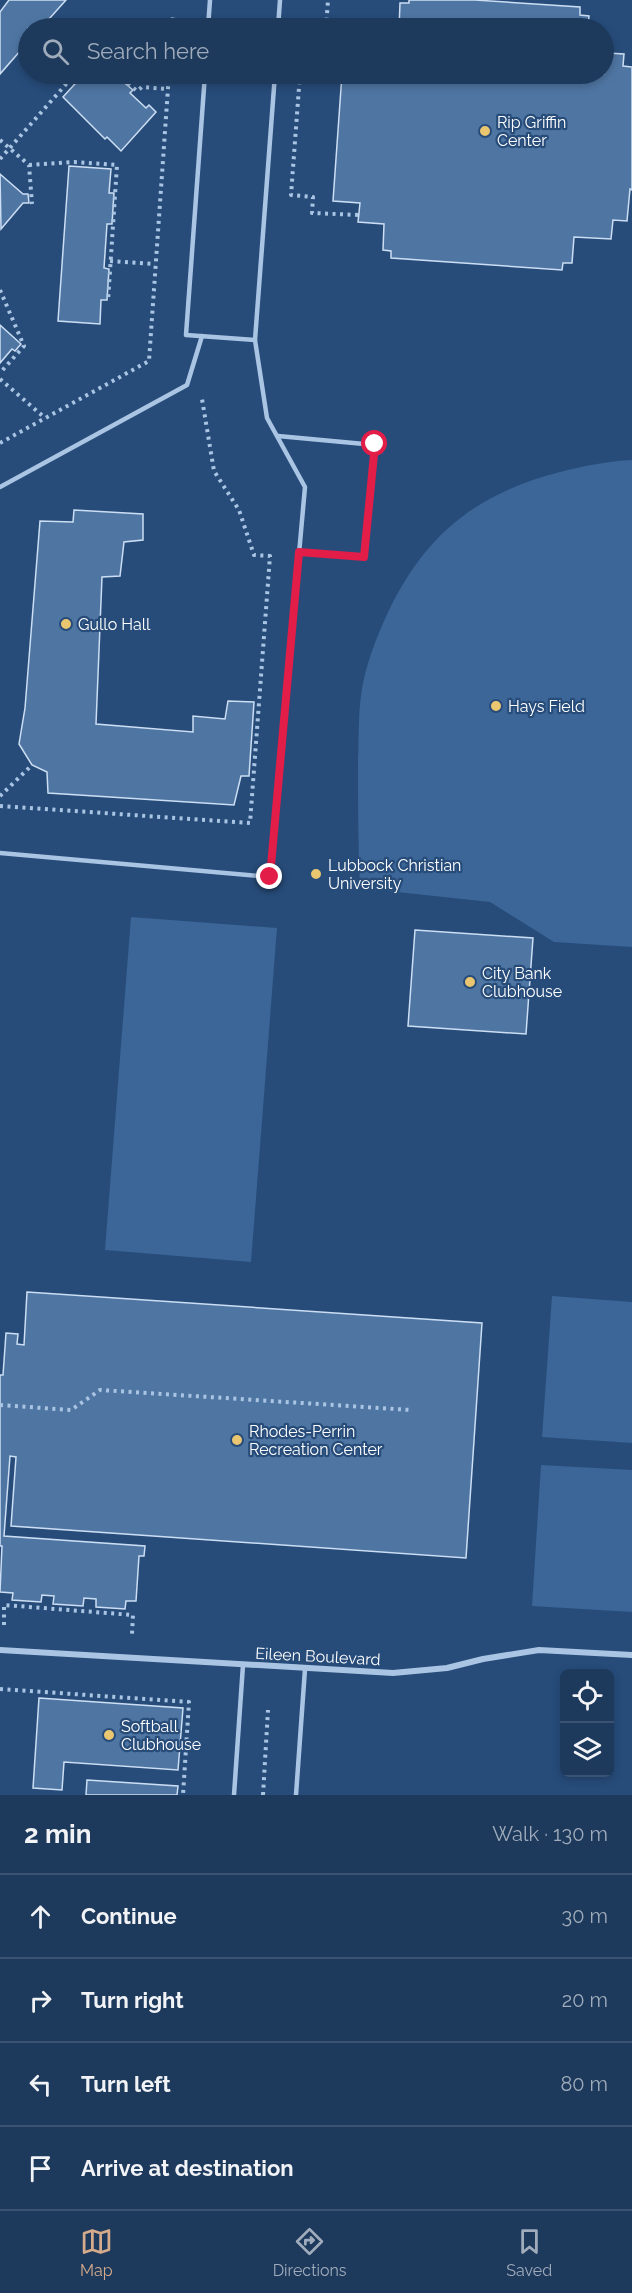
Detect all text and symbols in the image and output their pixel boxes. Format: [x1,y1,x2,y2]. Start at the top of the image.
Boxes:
search box [18,18,614,84]
icon: search [39,35,72,68]
text: Search here [87,38,209,64]
place label: Rip Griffin Center [497,113,566,150]
marker: Rip Griffin Center [478,124,492,138]
route start [361,430,387,456]
place label: Gullo Hall [78,615,151,634]
marker: Gullo Hall [59,617,73,631]
place label: Hays Field [508,697,585,716]
marker: Hays Field [489,699,503,713]
place label: Lubbock Christian University [328,856,461,893]
route end [256,863,282,889]
marker: Lubbock Christian University [309,867,323,881]
place label: City Bank Clubhouse [482,964,562,1001]
marker: City Bank Clubhouse [463,975,477,989]
place label: Rhodes-Perrin Recreation Center [249,1422,383,1459]
marker: Rhodes-Perrin Recreation Center [230,1433,244,1447]
street label: Eileen Boulevard [255,1644,381,1669]
map controls [560,1669,614,1777]
button: locate [560,1669,614,1723]
place label: Softball Clubhouse [121,1717,201,1754]
button: layers [560,1723,614,1777]
marker: Softball Clubhouse [102,1728,116,1742]
text: 2 min [24,1819,91,1849]
text: Walk · 130 m [492,1822,608,1846]
icon: ahead [24,1900,57,1933]
text: Continue [81,1903,177,1929]
text: 30 m [562,1904,608,1928]
icon: right [24,1984,57,2017]
text: Turn right [81,1987,184,2013]
text: 20 m [562,1988,608,2012]
icon: left [24,2068,57,2101]
text: Turn left [81,2071,171,2097]
text: 80 m [560,2072,608,2096]
icon: arrive [24,2152,57,2185]
text: Arrive at destination [81,2155,294,2181]
tab: Map [80,2225,113,2280]
tab: Directions [273,2225,347,2280]
tab: Saved [506,2225,552,2280]

